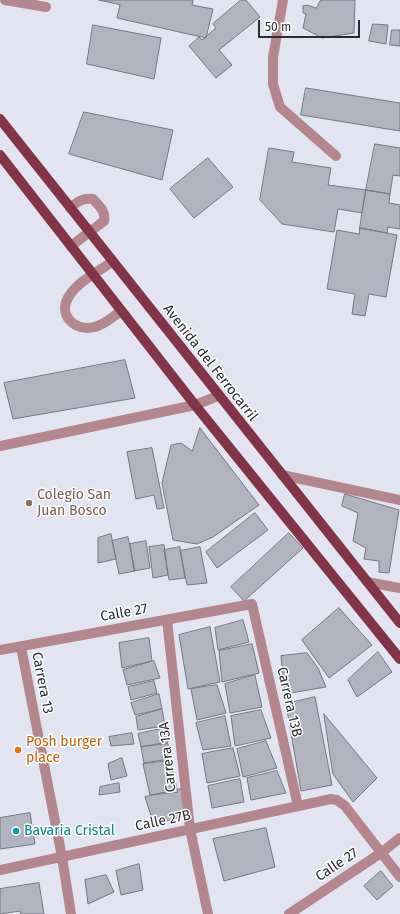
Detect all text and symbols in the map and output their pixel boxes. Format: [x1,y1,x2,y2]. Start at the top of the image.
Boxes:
scale bar [260,12,362,38]
text: 50 m [265,20,291,34]
street label: Avenida del Ferrocarril [159,301,261,425]
place label: Colegio San Juan Bosco [37,487,111,520]
marker: Colegio San Juan Bosco [24,498,34,508]
street label: Calle 27 [99,601,149,625]
street label: Carrera 13 [28,651,56,715]
street label: Carrera 13B [273,665,305,739]
street label: Carrera 13A [156,721,180,793]
place label: Posh burger place [26,734,102,766]
marker: Posh burger place [13,745,23,755]
street label: Calle 27B [134,807,192,835]
place label: Bavaria Cristal [24,823,115,839]
marker: Bavaria Cristal [11,826,21,836]
street label: Calle 27 [313,845,361,885]

